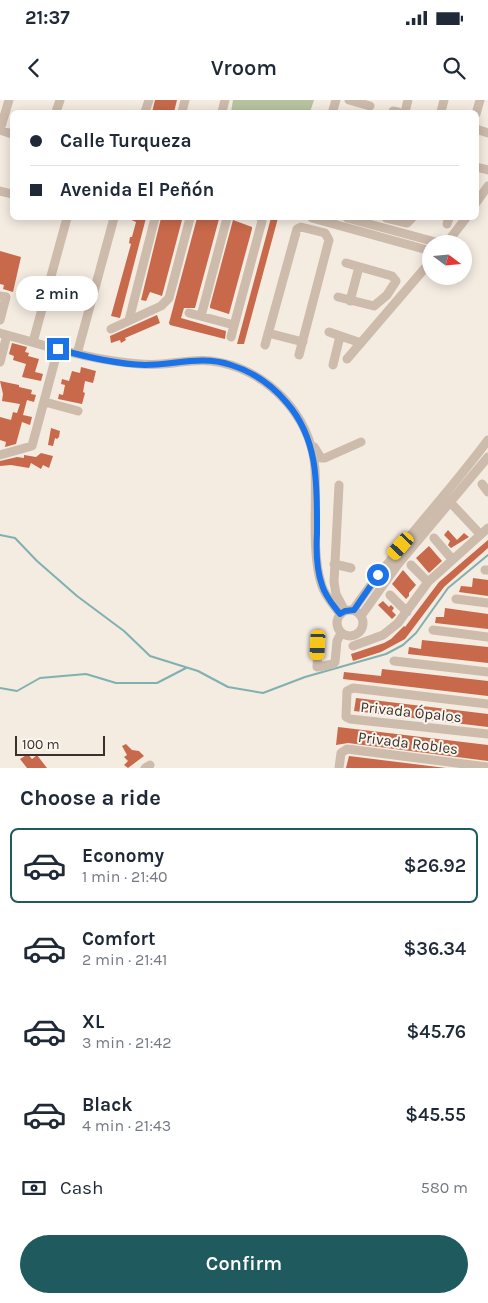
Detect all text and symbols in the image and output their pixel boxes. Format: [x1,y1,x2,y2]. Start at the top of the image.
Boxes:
text: 21:37 [25,7,70,29]
icon: back [20,54,48,82]
icon: search [440,54,468,82]
text: Vroom [211,55,277,81]
text: Calle Turqueza [60,130,192,152]
text: Avenida El Peñón [60,179,214,201]
north arrow [422,235,472,285]
map controls [422,235,472,285]
callout: 2 min [17,276,99,312]
text: 2 min [35,284,79,303]
route end [47,338,69,360]
car [385,530,416,562]
route start [367,564,389,586]
car [309,630,326,660]
street label: Privada Ópalos [359,698,463,726]
street label: Privada Robles [357,728,459,758]
scale bar [15,733,105,756]
text: 100 m [22,736,60,753]
text: Choose a ride [20,785,161,811]
icon: car [22,843,67,888]
text: Economy [82,845,164,867]
text: $26.92 [404,855,466,877]
text: 1 min · 21:40 [82,867,168,886]
icon: car [22,926,67,971]
text: Comfort [82,928,156,950]
text: $36.34 [404,938,466,960]
text: 2 min · 21:41 [82,950,167,969]
icon: car [22,1009,67,1054]
text: XL [82,1011,104,1033]
text: $45.76 [407,1021,466,1043]
text: 3 min · 21:42 [82,1033,172,1052]
icon: car [22,1092,67,1137]
text: Black [82,1094,133,1116]
text: $45.55 [405,1104,466,1126]
text: 4 min · 21:43 [82,1116,171,1135]
icon: cash [20,1174,48,1202]
text: Cash [60,1177,104,1199]
text: 580 m [421,1178,468,1197]
button: Confirm [20,1235,468,1293]

